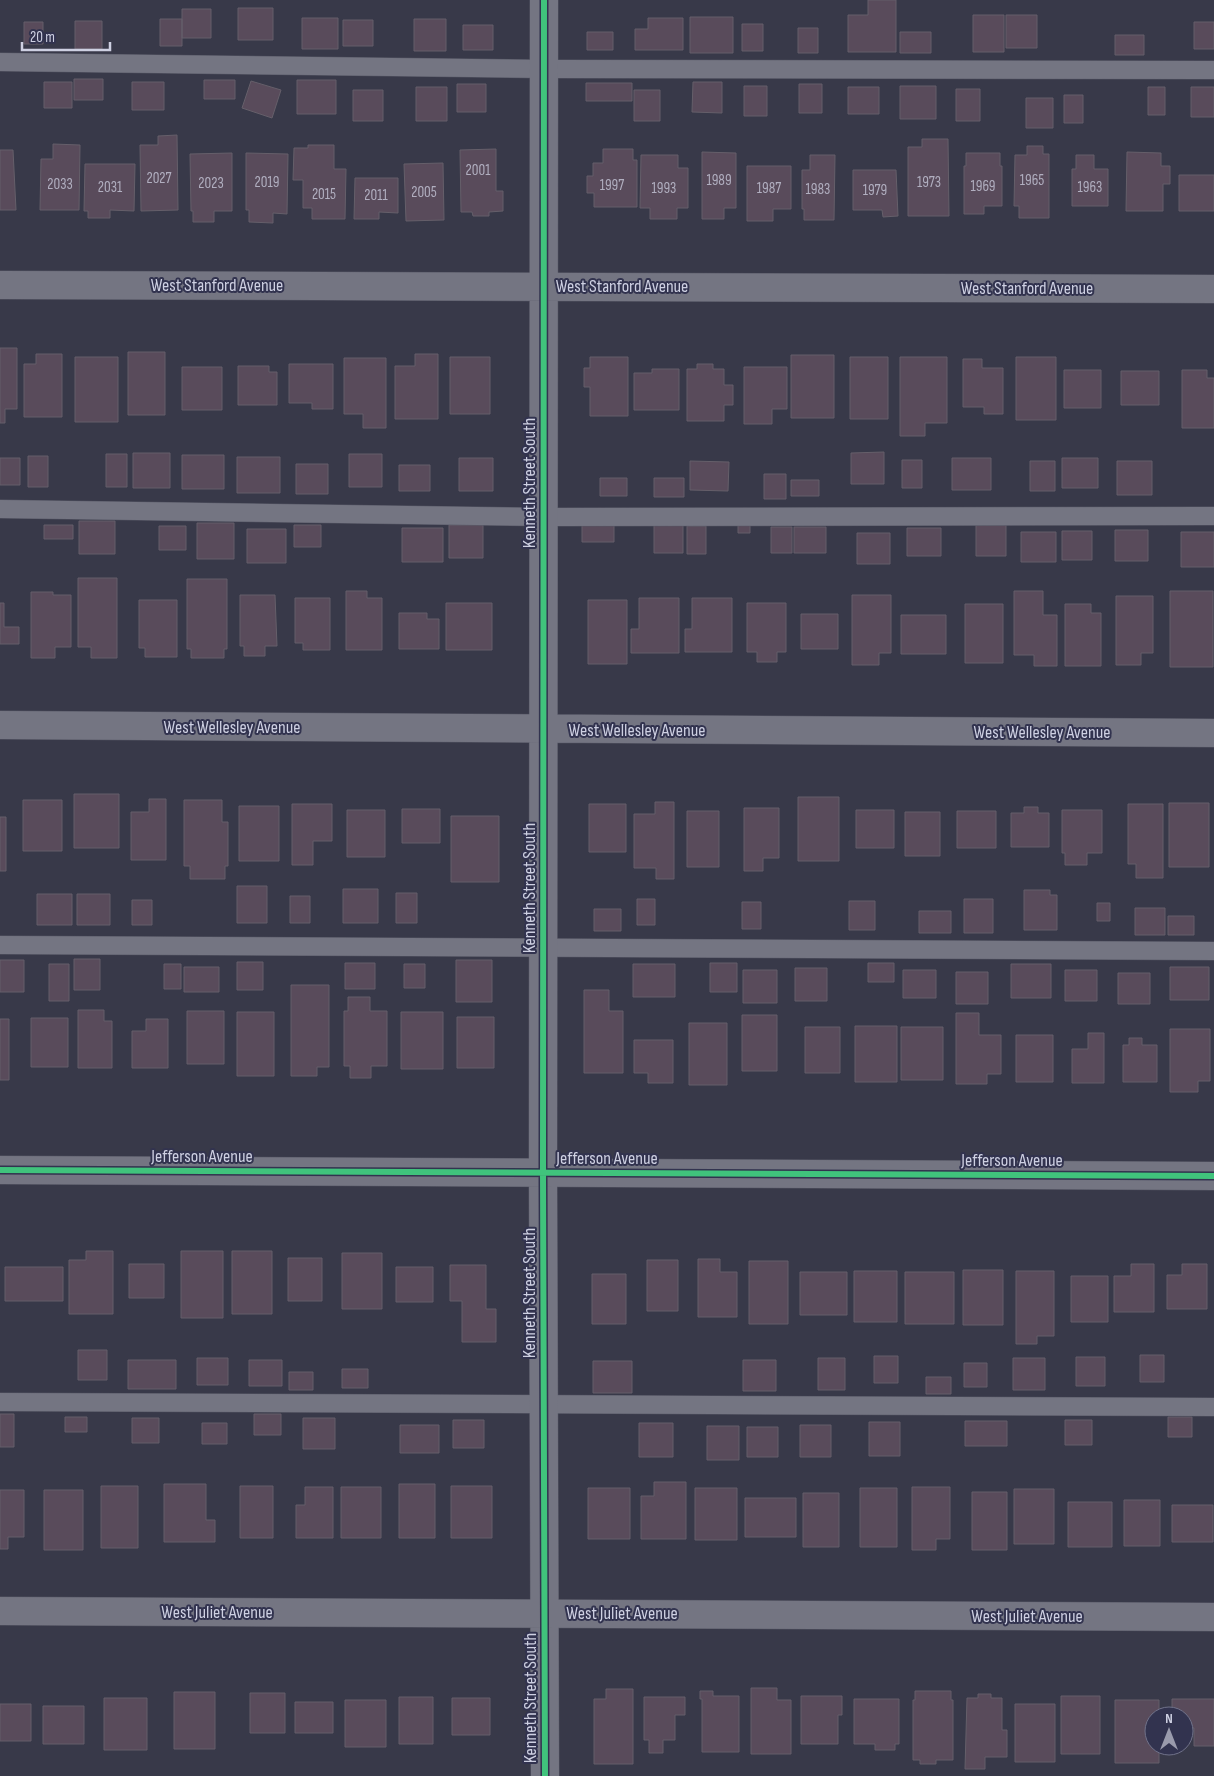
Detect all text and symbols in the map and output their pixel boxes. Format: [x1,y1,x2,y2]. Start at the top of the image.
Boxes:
scale bar [22,20,110,52]
text: 20 m [30,28,55,47]
house number: 2001 [466,161,491,180]
house number: 2027 [146,169,172,188]
house number: 1989 [706,171,732,190]
house number: 1965 [1020,171,1044,190]
house number: 2019 [255,173,279,192]
house number: 1973 [917,173,941,192]
house number: 2023 [198,174,224,193]
house number: 2033 [47,175,73,194]
house number: 1997 [600,176,624,195]
house number: 1969 [970,177,996,196]
house number: 2031 [98,178,123,197]
house number: 1963 [1078,178,1102,197]
house number: 1993 [652,179,676,198]
house number: 1987 [757,179,781,198]
house number: 1983 [806,180,830,199]
house number: 1979 [863,181,887,200]
house number: 2005 [411,183,437,202]
house number: 2015 [312,185,336,204]
house number: 2011 [364,186,388,205]
street label: West Stanford Avenue [151,275,283,296]
street label: West Stanford Avenue [556,276,688,297]
street label: West Stanford Avenue [961,278,1093,299]
street label: Kenneth Street South [519,418,540,548]
street label: West Wellesley Avenue [164,717,300,738]
street label: West Wellesley Avenue [569,720,705,741]
street label: West Wellesley Avenue [974,722,1110,743]
street label: Kenneth Street South [519,823,540,953]
street label: Jefferson Avenue [150,1146,253,1167]
street label: Jefferson Avenue [555,1148,658,1169]
street label: Jefferson Avenue [960,1150,1063,1171]
street label: Kenneth Street South [519,1228,540,1358]
street label: West Juliet Avenue [161,1602,273,1623]
street label: West Juliet Avenue [566,1603,678,1624]
street label: West Juliet Avenue [971,1606,1083,1627]
street label: Kenneth Street South [520,1633,541,1763]
north arrow [1144,1706,1194,1756]
text: N [1165,1710,1173,1727]

